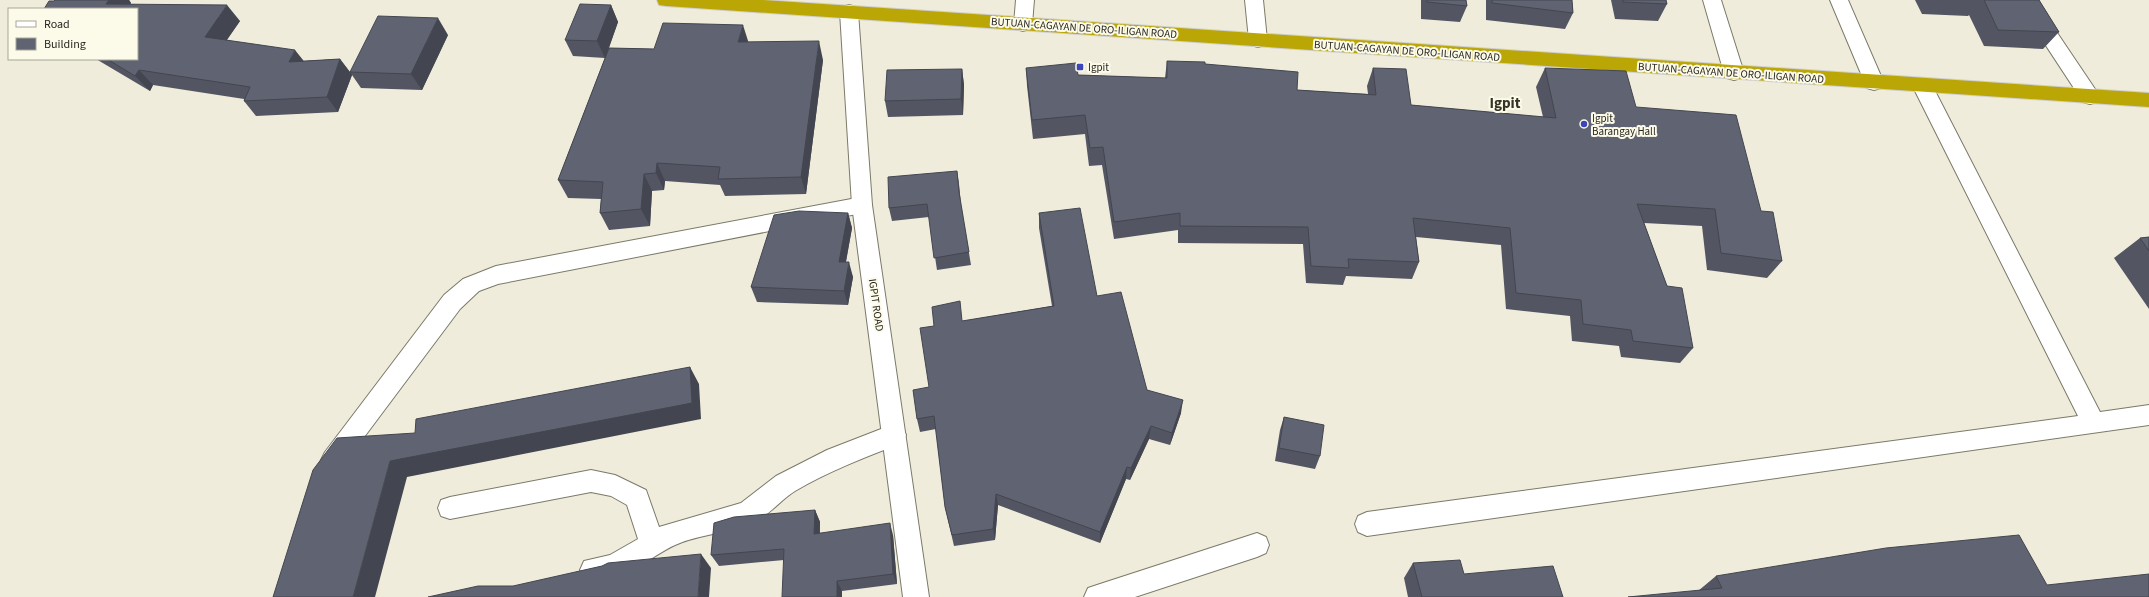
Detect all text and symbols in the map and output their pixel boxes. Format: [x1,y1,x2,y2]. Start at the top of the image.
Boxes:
legend [8,8,138,60]
street label: BUTUAN-CAGAYAN DE ORO-ILIGAN ROAD [991,14,1178,42]
text: Road [44,16,70,33]
text: Building [44,36,86,53]
street label: BUTUAN-CAGAYAN DE ORO-ILIGAN ROAD [1314,37,1501,65]
street label: BUTUAN-CAGAYAN DE ORO-ILIGAN ROAD [1638,59,1825,87]
place label: Igpit [1088,60,1109,75]
marker: Igpit [1075,62,1085,72]
district label: Igpit [1489,93,1521,114]
place label: Igpit Barangay Hall [1592,111,1656,139]
marker: Igpit Barangay Hall [1579,119,1589,129]
street label: IGPIT ROAD [865,278,887,333]

